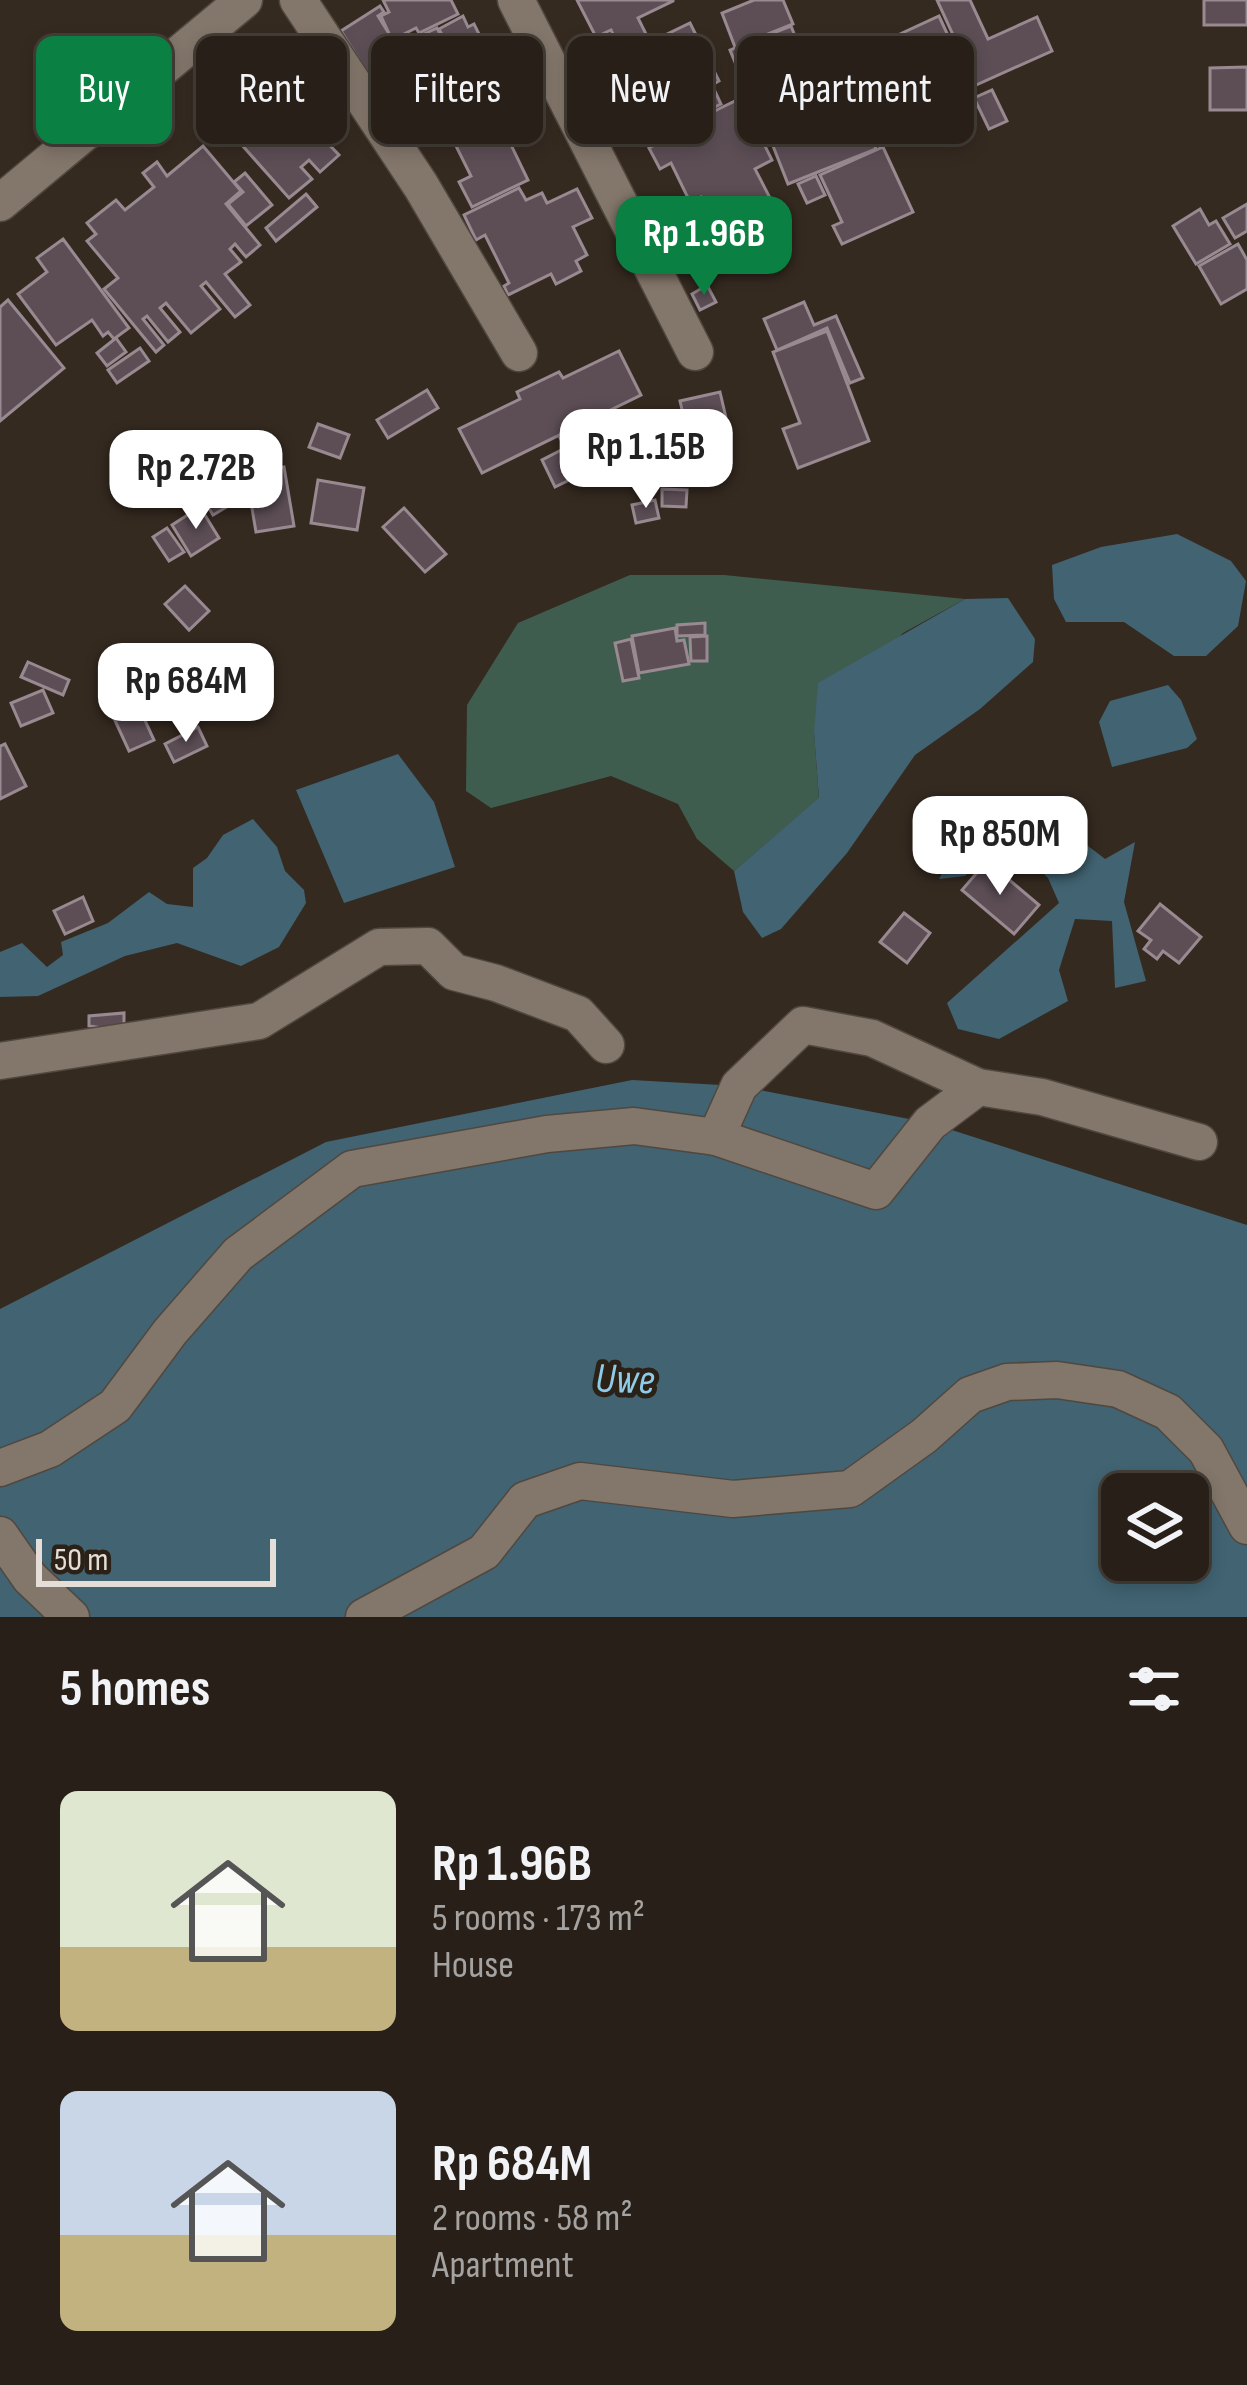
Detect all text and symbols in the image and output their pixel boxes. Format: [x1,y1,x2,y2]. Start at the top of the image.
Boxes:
chip: Buy [36,36,172,144]
chip: Rent [196,36,347,144]
chip: Filters [371,36,543,144]
chip: New [567,36,713,144]
chip: Apartment [737,36,974,144]
pin: Rp 1.96B [580,196,828,298]
text: Rp 1.96B [643,211,765,258]
pin: Rp 1.15B [522,409,770,511]
text: Rp 1.15B [587,424,705,471]
pin: Rp 2.72B [72,430,320,532]
text: Rp 2.72B [136,445,256,492]
pin: Rp 684M [75,643,297,745]
text: Rp 684M [125,658,247,705]
pin: Rp 850M [889,796,1111,898]
text: Rp 850M [940,811,1060,858]
water label: Uwe [594,1353,656,1407]
map controls [1101,1473,1209,1581]
button: layers [1101,1473,1209,1581]
scale bar [36,1533,276,1586]
text: 50 m [54,1540,108,1580]
icon: filters [1121,1656,1187,1722]
text: 5 homes [60,1659,210,1720]
text: Rp 1.96B [432,1834,592,1895]
icon: home [156,1839,300,1983]
text: 5 rooms · 173 m² [432,1895,645,1942]
text: House [432,1942,514,1989]
text: Rp 684M [432,2134,592,2195]
icon: home [156,2139,300,2283]
text: 2 rooms · 58 m² [432,2195,633,2242]
text: Apartment [432,2242,574,2289]

